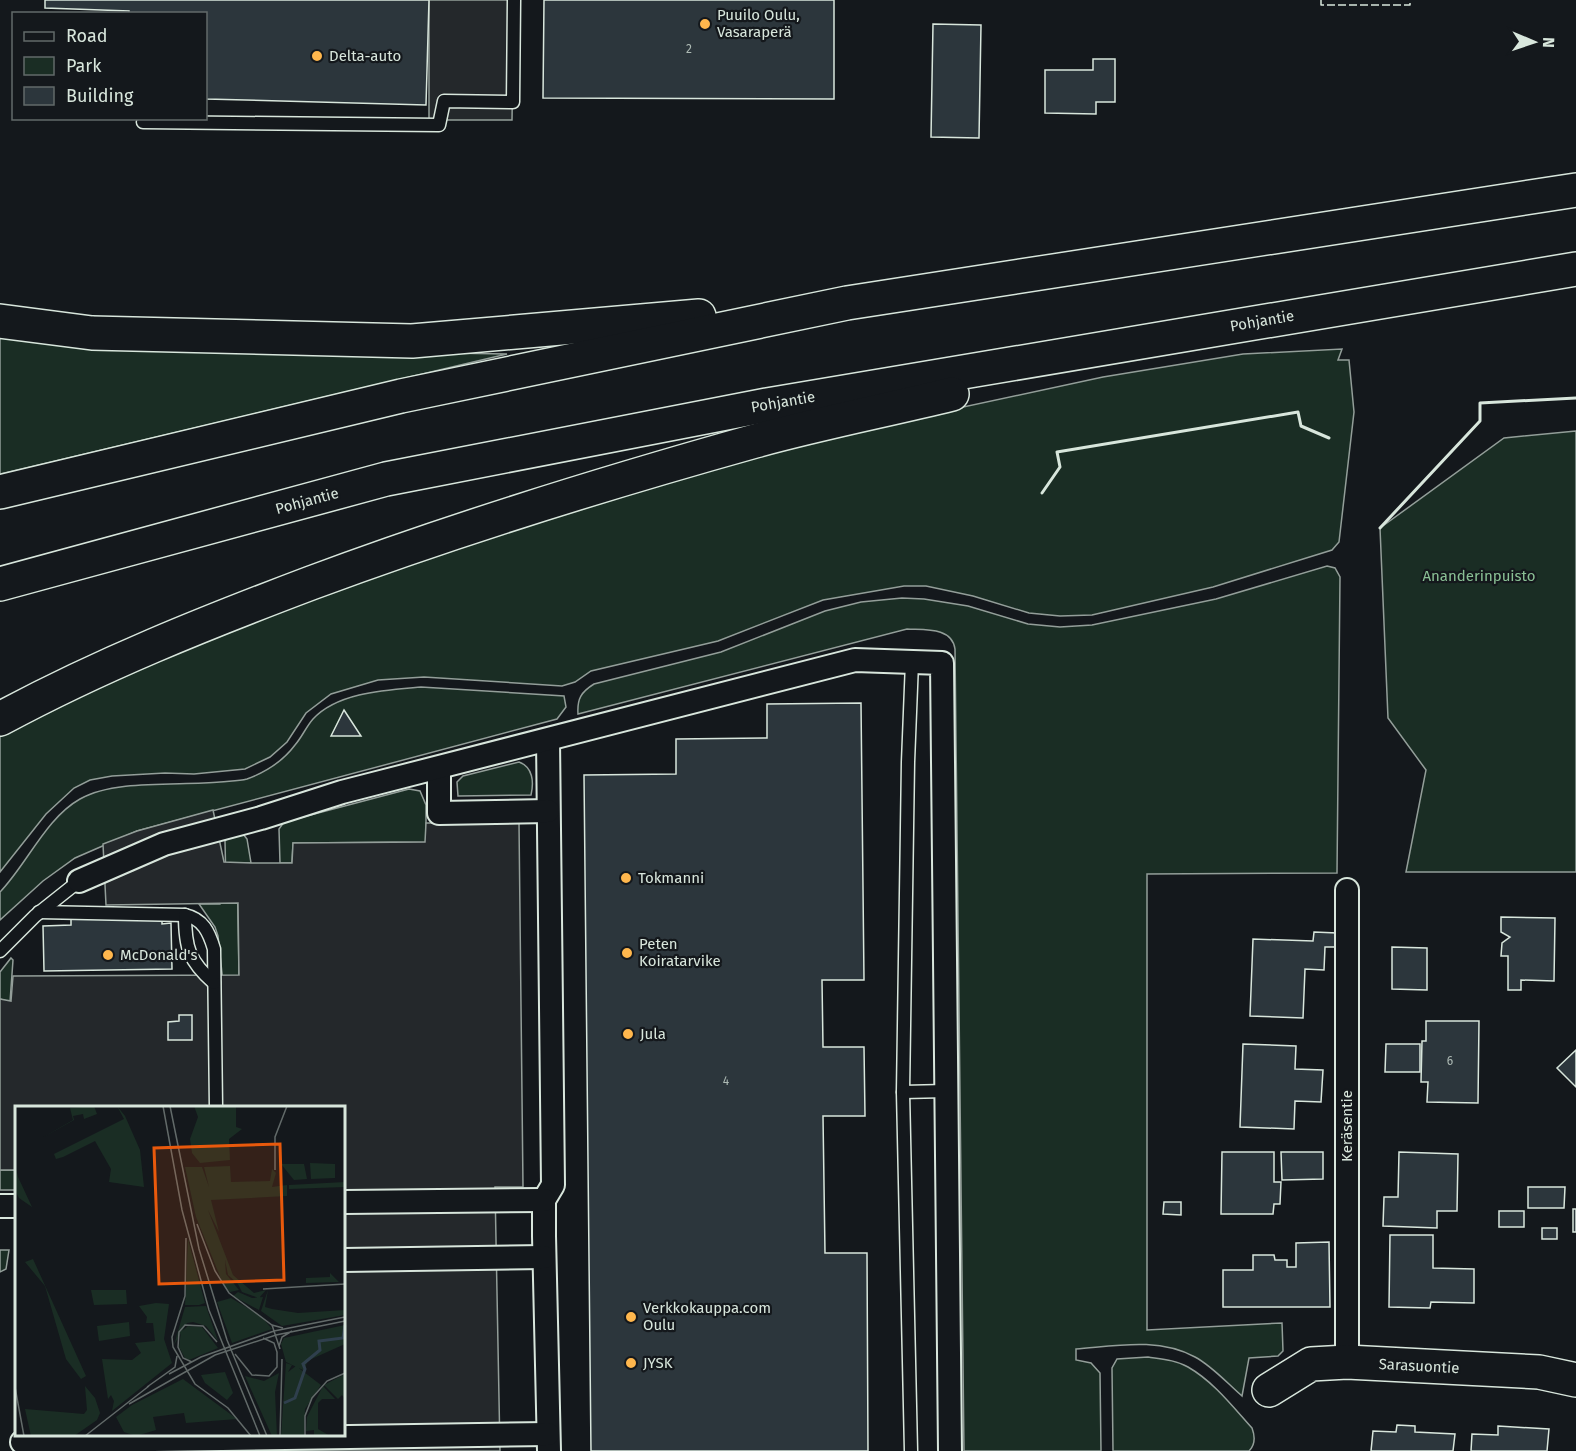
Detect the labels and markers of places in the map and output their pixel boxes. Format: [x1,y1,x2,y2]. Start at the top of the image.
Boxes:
place label: Puuilo Oulu, Vasaraperä [717,6,800,41]
marker: Puuilo Oulu, Vasaraperä [698,17,712,31]
place label: Delta-auto [329,47,401,65]
marker: Delta-auto [310,49,324,63]
place label: Tokmanni [638,869,704,887]
marker: Tokmanni [619,871,633,885]
place label: Peten Koiratarvike [639,935,721,970]
place label: McDonald's [120,946,198,964]
marker: Peten Koiratarvike [620,946,634,960]
marker: McDonald's [101,948,115,962]
place label: Jula [640,1025,666,1043]
marker: Jula [621,1027,635,1041]
place label: Verkkokauppa.com Oulu [643,1299,771,1334]
marker: Verkkokauppa.com Oulu [624,1310,638,1324]
place label: JYSK [643,1354,673,1372]
marker: JYSK [624,1356,638,1370]

